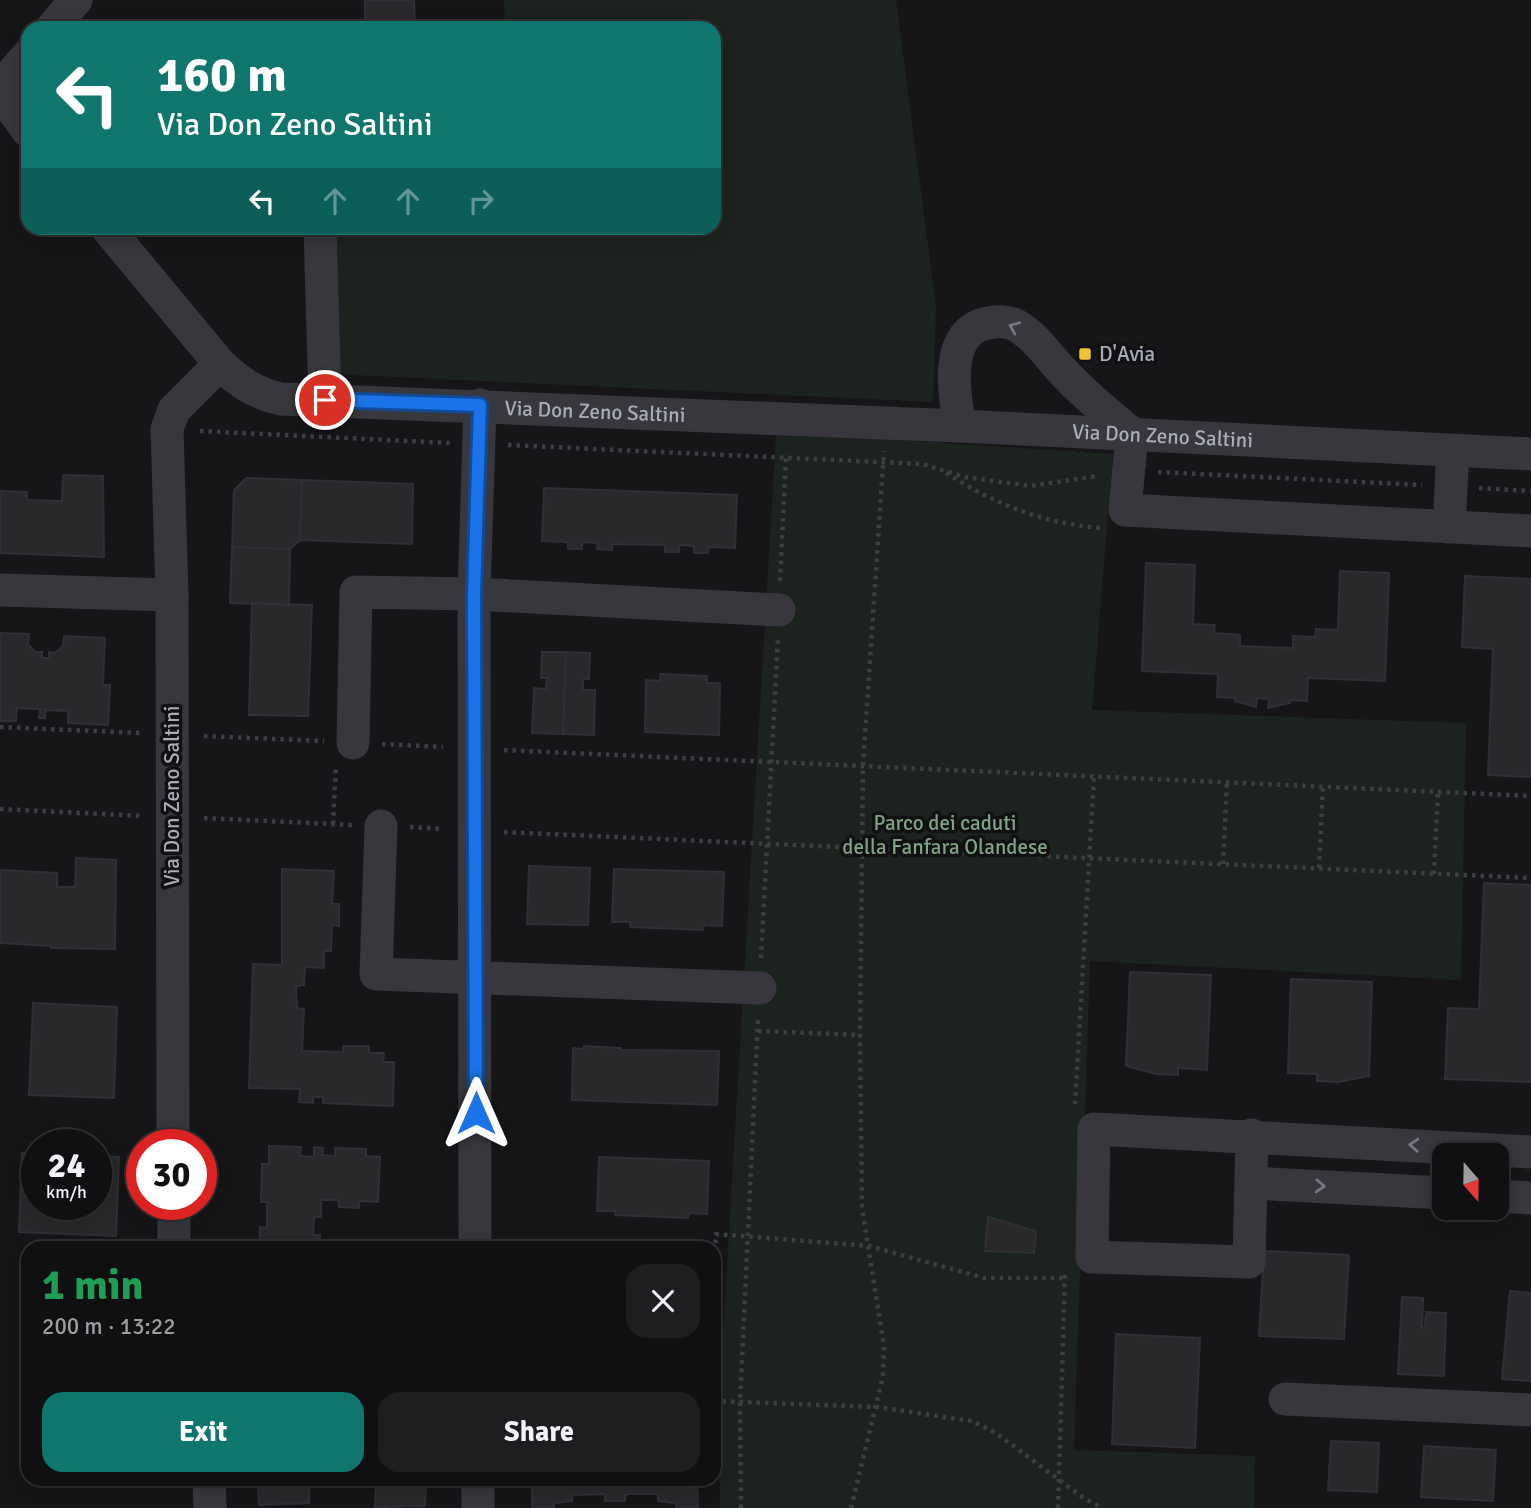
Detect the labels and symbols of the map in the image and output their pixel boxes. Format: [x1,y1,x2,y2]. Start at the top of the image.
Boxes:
one-way arrow [1009,321,1021,335]
place label: D'Avia [1099,341,1155,367]
marker: D'Avia [1077,346,1093,362]
pin [295,370,355,430]
street label: Via Don Zeno Saltini [504,395,686,428]
street label: Via Don Zeno Saltini [1071,419,1254,453]
street label: Via Don Zeno Saltini [159,706,185,886]
park label: Parco dei caduti della Fanfara Olandese [842,810,1048,860]
position arrow [439,1076,513,1150]
speed limit sign: 30 [126,1129,217,1220]
one-way arrow [1408,1137,1419,1152]
north arrow [1432,1143,1508,1220]
one-way arrow [1315,1179,1326,1194]

